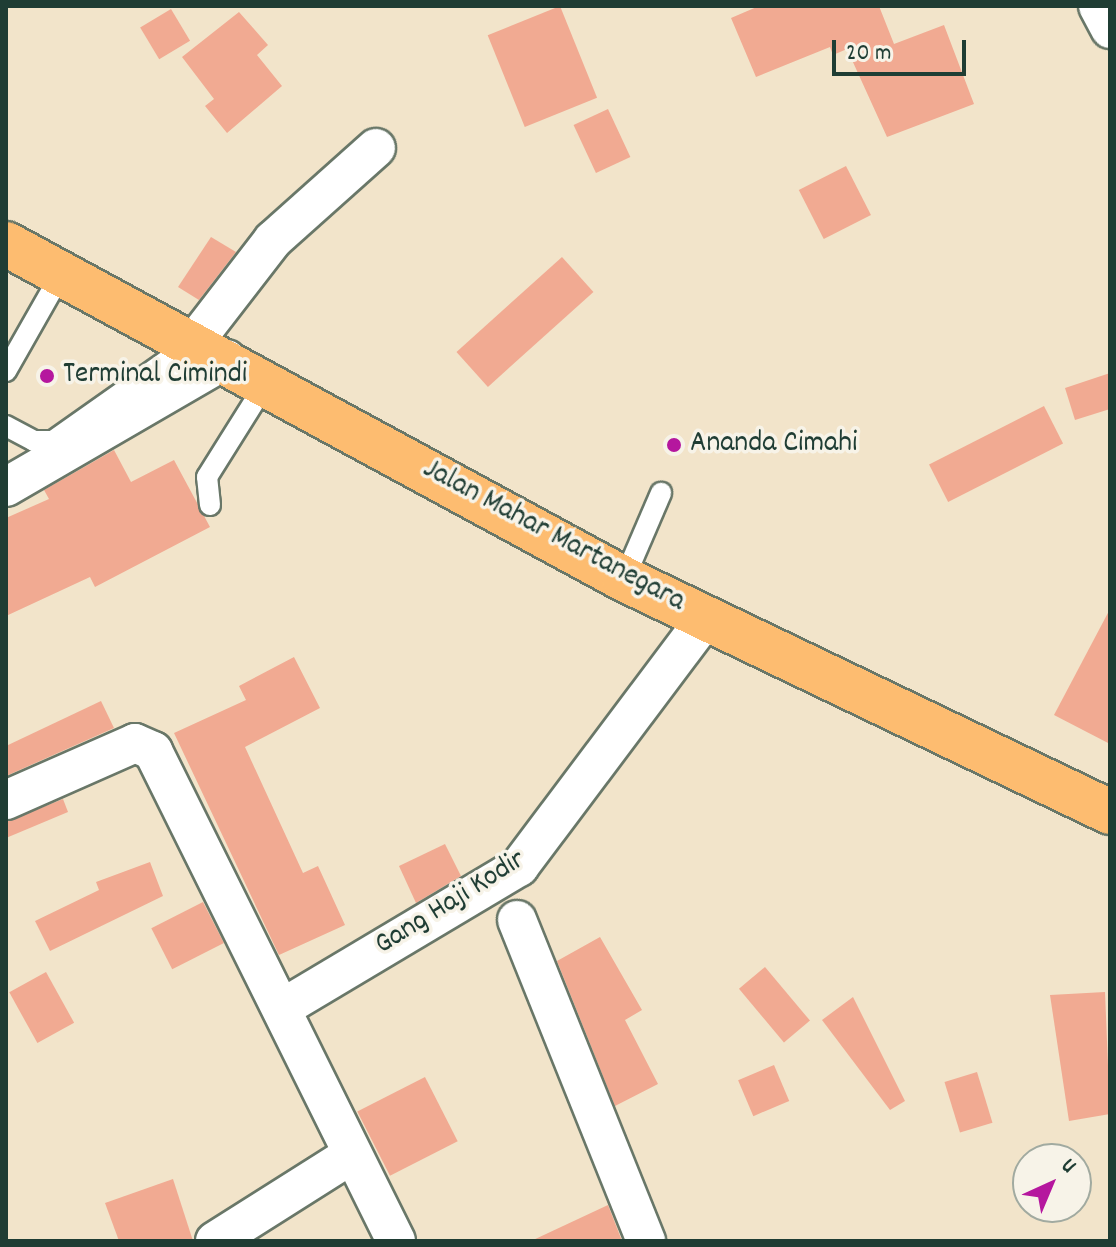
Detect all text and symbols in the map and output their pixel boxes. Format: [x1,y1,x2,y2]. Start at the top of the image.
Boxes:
scale bar [836,24,970,74]
text: 20 m [846,37,892,71]
place label: Terminal Cimindi [63,358,247,394]
marker: Terminal Cimindi [38,367,56,385]
place label: Ananda Cimahi [690,427,857,463]
marker: Ananda Cimahi [665,436,683,454]
street label: Jalan Mahar Martanegara [416,453,690,621]
street label: Gang Haji Kodir [369,844,533,964]
north arrow [1012,1143,1092,1223]
text: U [1053,1152,1082,1182]

